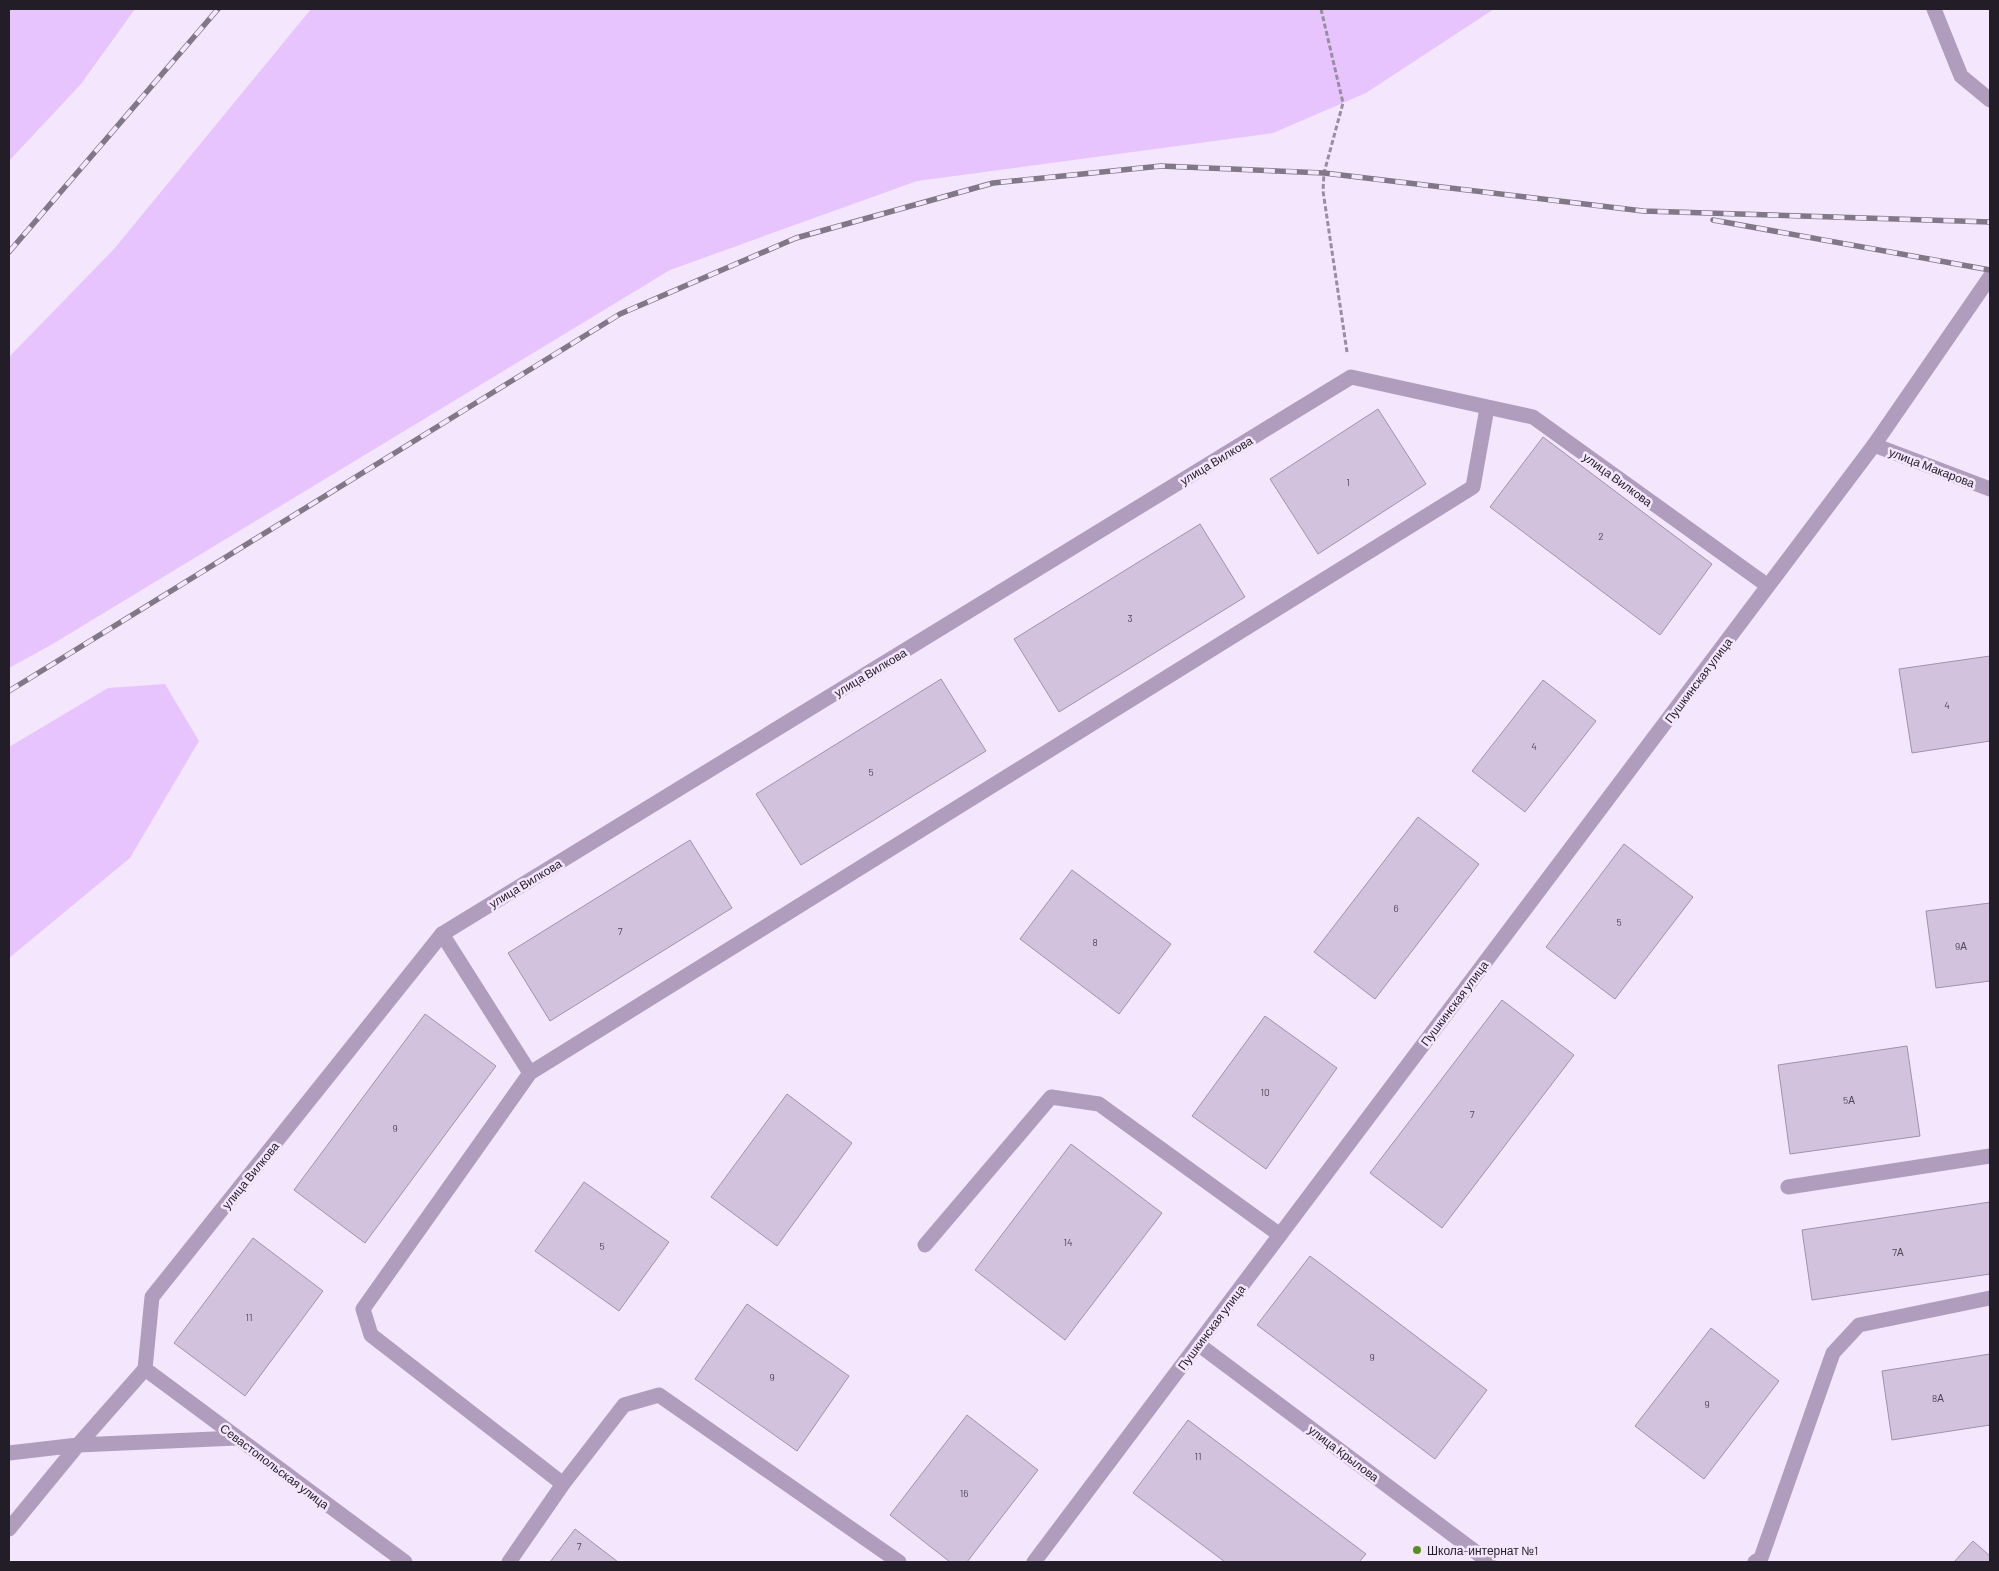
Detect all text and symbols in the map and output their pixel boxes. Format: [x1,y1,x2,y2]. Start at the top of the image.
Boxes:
street label: улица Вилкова [1177,433,1256,488]
street label: улица Макарова [1887,444,1977,491]
street label: улица Вилкова [1580,449,1656,510]
house number: 1 [1346,476,1350,488]
house number: 2 [1598,530,1604,542]
house number: 3 [1127,612,1133,624]
street label: Пушкинская улица [1661,634,1736,726]
street label: улица Вилкова [831,645,910,700]
house number: 4 [1944,699,1950,711]
house number: 4 [1531,740,1537,752]
house number: 5 [868,766,874,778]
street label: улица Вилкова [486,856,565,911]
house number: 6 [1393,902,1399,914]
house number: 5 [1616,916,1622,928]
house number: 7 [618,925,623,937]
house number: 8 [1092,936,1098,948]
house number: 9А [1955,940,1967,952]
street label: Пушкинская улица [1417,957,1492,1049]
house number: 10 [1260,1086,1270,1098]
house number: 5А [1843,1094,1855,1106]
house number: 7 [1470,1108,1475,1120]
house number: 9 [392,1122,398,1134]
street label: улица Вилкова [219,1138,282,1212]
house number: 14 [1063,1236,1073,1248]
house number: 5 [599,1240,605,1252]
house number: 7А [1892,1246,1904,1258]
street label: Пушкинская улица [1174,1281,1249,1373]
house number: 11 [245,1311,253,1323]
house number: 9 [1369,1351,1375,1363]
house number: 9 [769,1371,775,1383]
house number: 8А [1932,1392,1944,1404]
house number: 9 [1704,1398,1710,1410]
street label: Севастопольская улица [217,1421,332,1512]
street label: улица Крылова [1305,1422,1382,1485]
house number: 11 [1194,1450,1202,1462]
house number: 16 [960,1487,968,1499]
house number: 7 [577,1540,582,1552]
place label: Школа-интернат №1 [1427,1543,1538,1558]
marker: Школа-интернат №1 [1411,1544,1423,1556]

